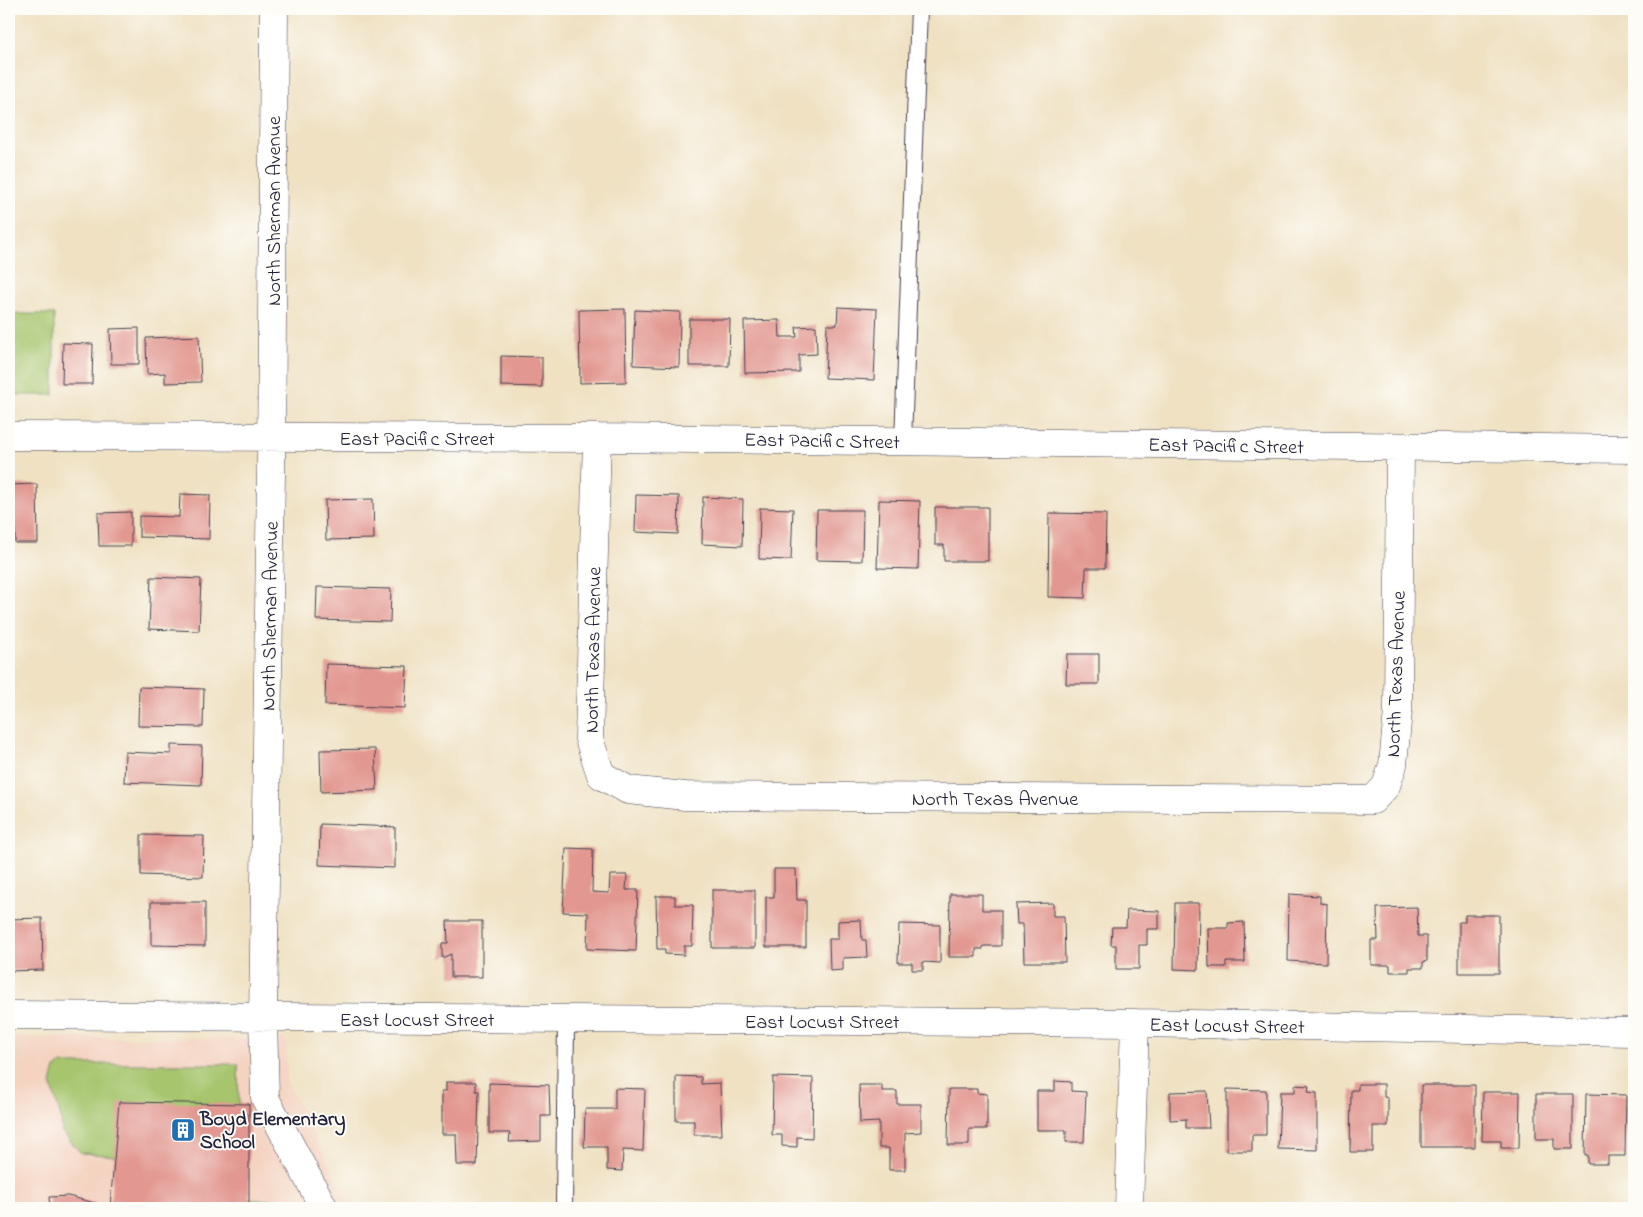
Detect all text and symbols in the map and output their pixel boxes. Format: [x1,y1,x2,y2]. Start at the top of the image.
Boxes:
street label: North Sherman Avenue [261,116,290,306]
street label: East Pacific Street [339,426,495,455]
street label: East Pacific Street [744,427,900,458]
street label: East Pacific Street [1148,432,1304,463]
street label: North Sherman Avenue [255,521,288,711]
street label: North Texas Avenue [579,567,610,734]
street label: North Texas Avenue [1380,590,1415,758]
street label: North Texas Avenue [912,786,1078,815]
street label: East Locust Street [339,1007,495,1036]
street label: East Locust Street [744,1009,900,1038]
street label: East Locust Street [1149,1012,1305,1043]
place label: Boyd Elementary School [199,1106,345,1158]
building icon: Boyd Elementary School [170,1117,196,1143]

